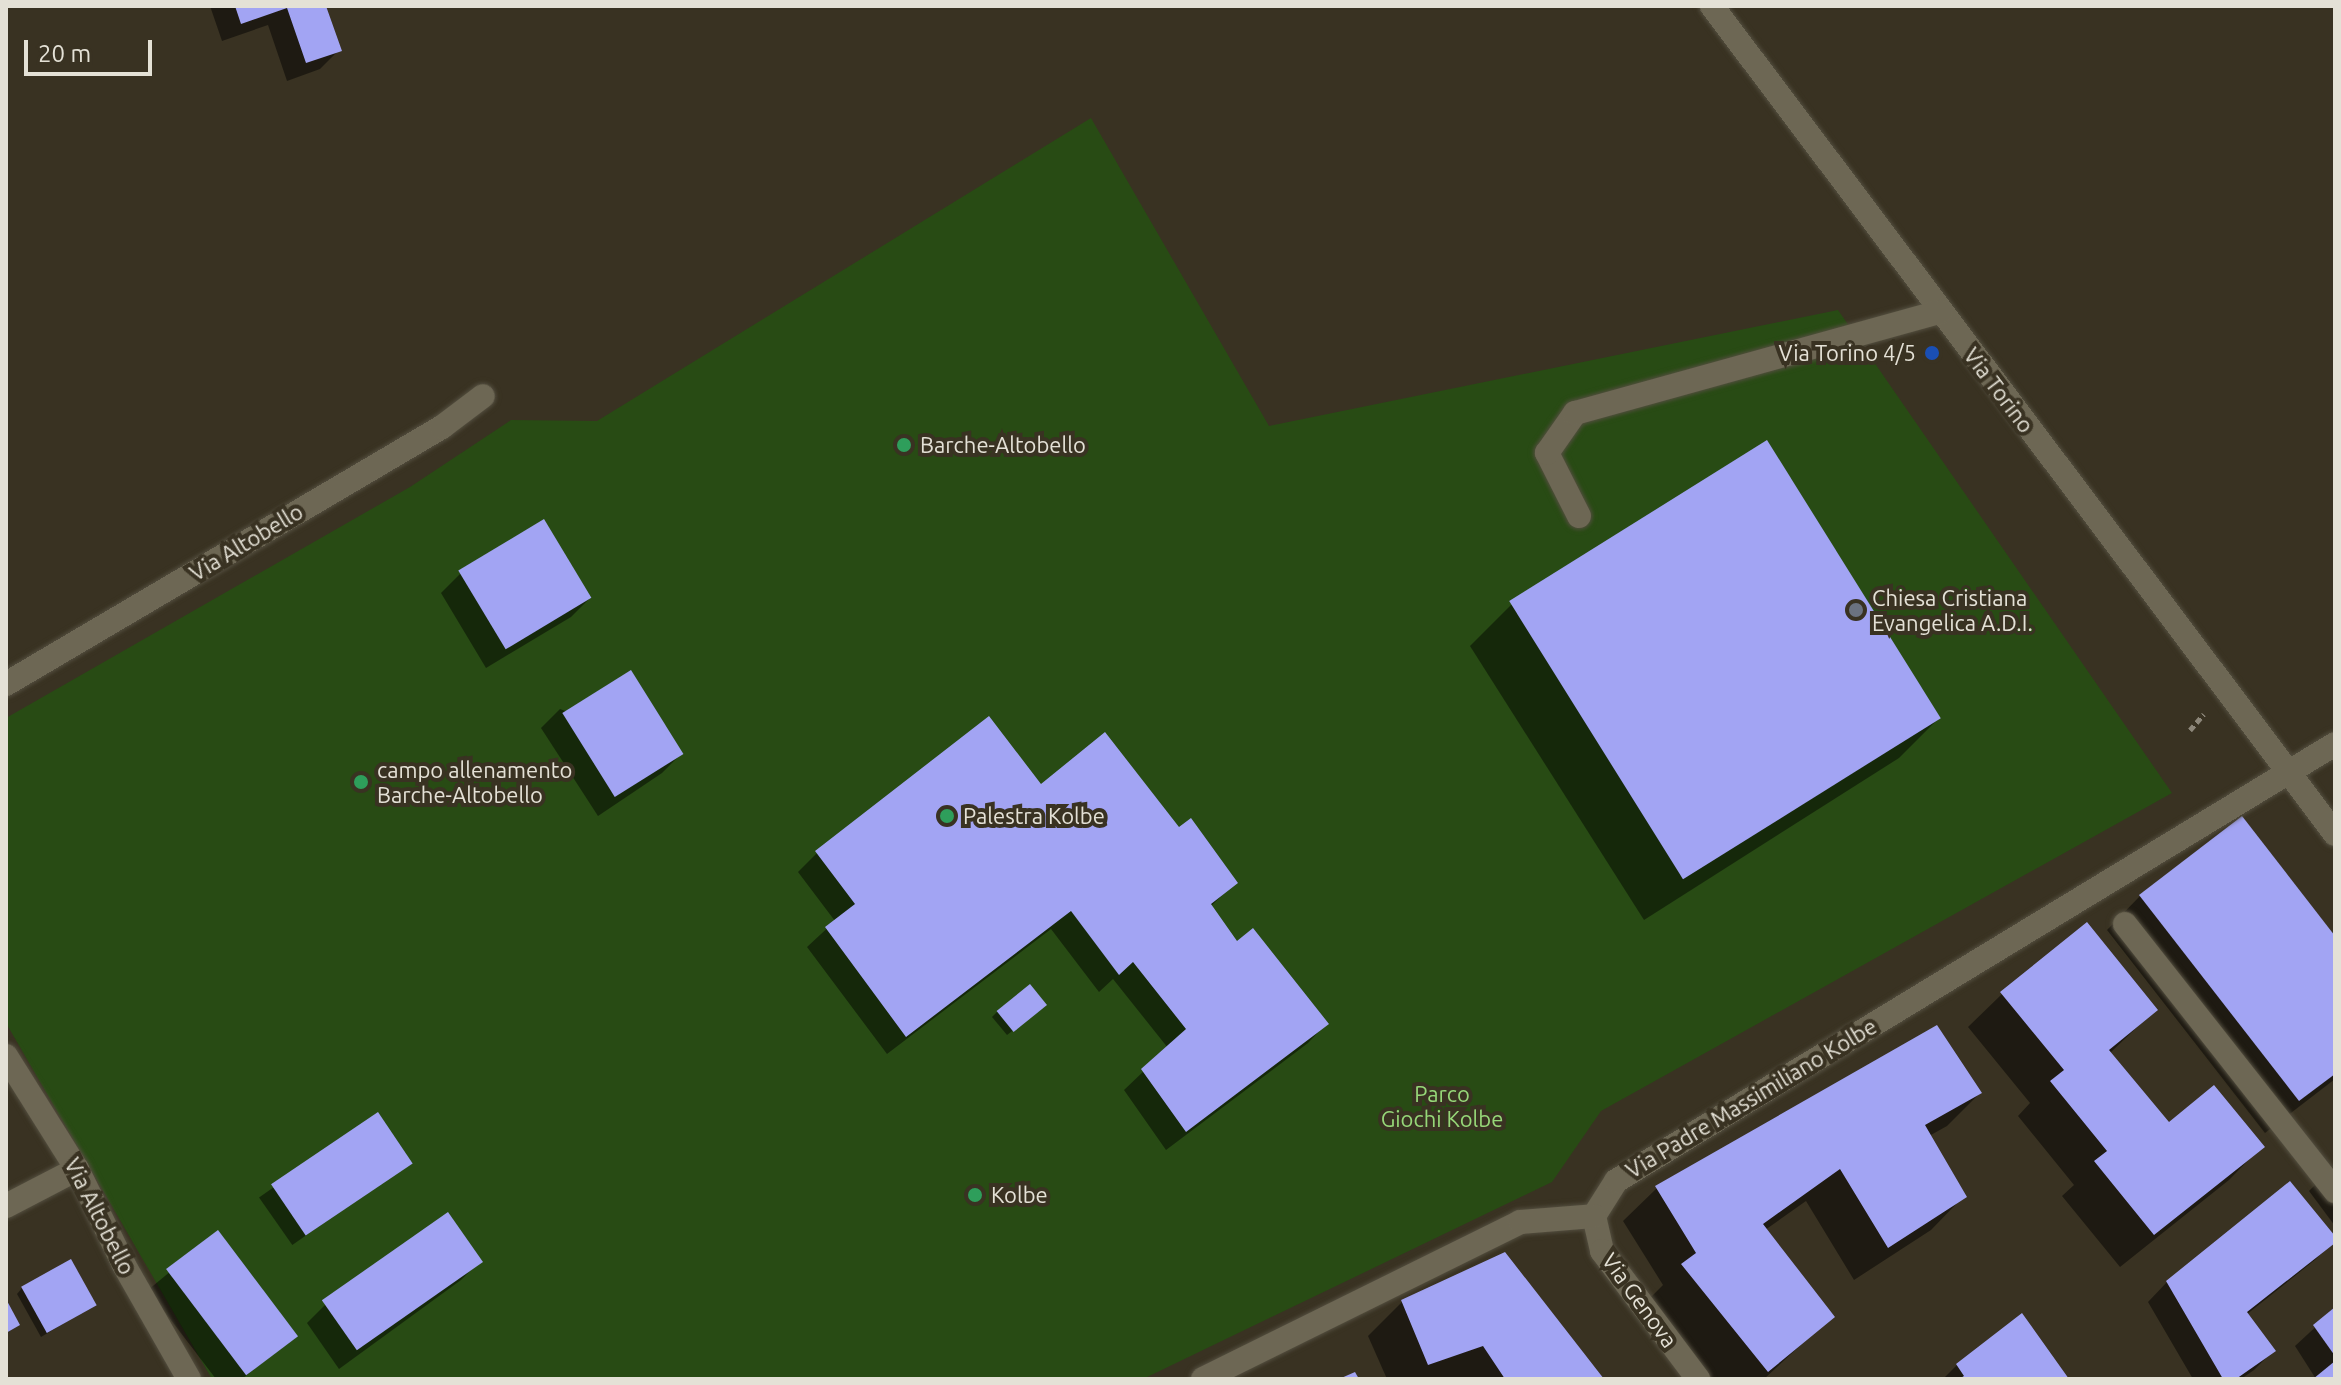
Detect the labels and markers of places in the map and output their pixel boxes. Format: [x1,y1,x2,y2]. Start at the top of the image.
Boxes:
place label: Via Torino 4/5 [1779,340,1916,366]
marker: Via Torino 4/5 [1923,344,1941,362]
place label: Barche-Altobello [920,432,1086,458]
marker: Barche-Altobello [895,436,913,454]
place label: Chiesa Cristiana Evangelica A.D.I. [1872,584,2033,636]
marker: Chiesa Cristiana Evangelica A.D.I. [1847,601,1865,619]
place label: campo allenamento Barche-Altobello [377,756,572,808]
marker: campo allenamento Barche-Altobello [352,773,370,791]
place label: Palestra Kolbe [963,803,1105,829]
marker: Palestra Kolbe [938,807,956,825]
place label: Kolbe [991,1182,1048,1208]
marker: Kolbe [966,1186,984,1204]

